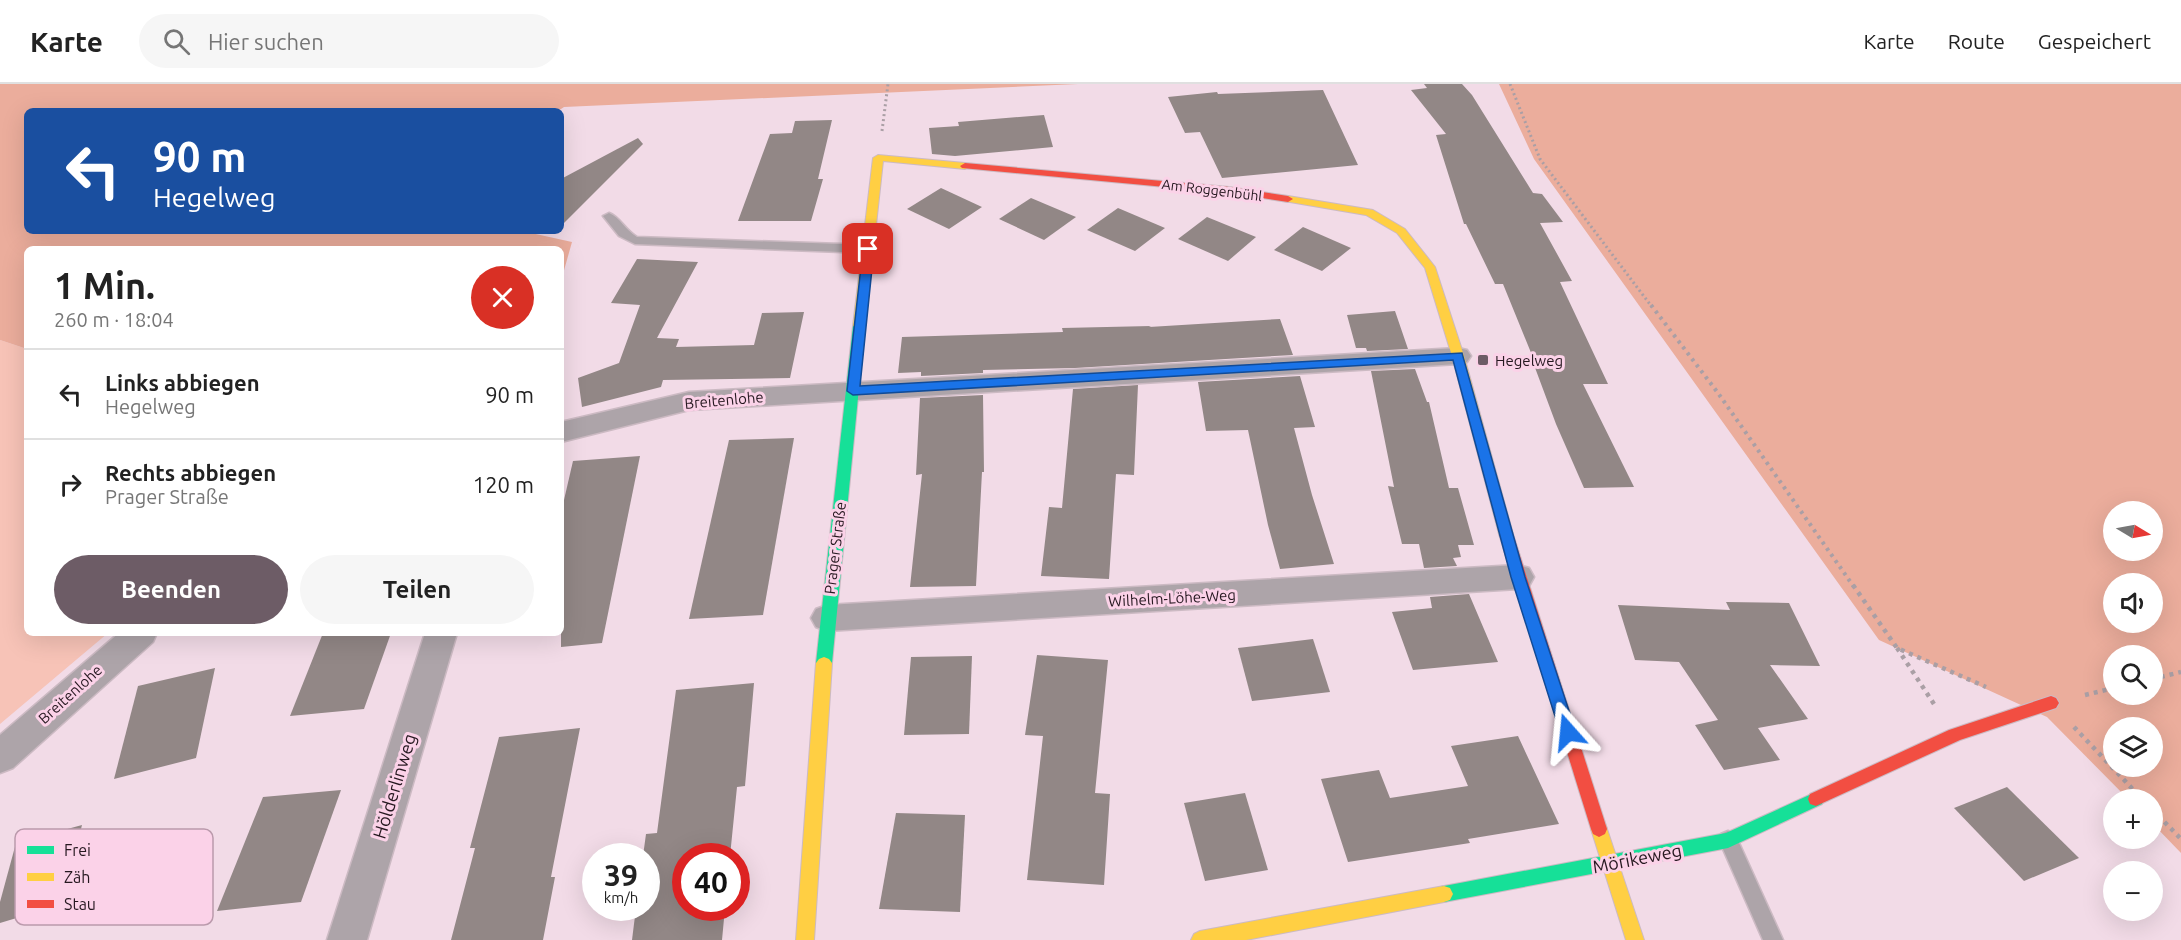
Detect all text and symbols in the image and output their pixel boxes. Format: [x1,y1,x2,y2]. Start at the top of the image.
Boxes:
search box [139,14,559,68]
icon: search [160,25,193,58]
text: Karte [30,26,103,57]
text: Hier suchen [208,29,324,54]
text: Karte [1863,29,1915,53]
text: Route [1948,29,2005,53]
text: Gespeichert [2038,29,2151,53]
icon: left [54,132,132,210]
text: 90 m [153,133,247,180]
street label: Am Roggenbühl [1161,176,1263,204]
text: Hegelweg [153,182,276,212]
pin [842,223,893,274]
icon: arrive [851,232,884,265]
text: 1 Min. [54,265,155,306]
button: close [471,266,534,329]
text: 260 m · 18:04 [54,308,174,331]
place label: Hegelweg [1495,352,1563,369]
marker: Hegelweg [1476,353,1490,367]
text: Links abbiegen [105,370,260,395]
icon: left [54,378,87,411]
text: 90 m [485,382,534,407]
street label: Breitenlohe [684,388,764,412]
text: Hegelweg [105,395,196,418]
text: Rechts abbiegen [105,460,276,485]
icon: right [54,468,87,501]
text: 120 m [473,472,534,497]
text: Prager Straße [105,485,229,508]
street label: Prager Straße [821,501,849,595]
north arrow [2103,501,2163,561]
map controls [2103,501,2163,921]
button: Beenden [54,555,288,624]
button: Teilen [300,555,534,624]
button: sound [2103,573,2163,633]
street label: Wilhelm-Löhe-Weg [1108,586,1236,610]
button: search [2103,645,2163,705]
street label: Breitenlohe [35,661,105,727]
position arrow [1536,700,1600,764]
button: layers [2103,717,2163,777]
street label: Hölderlinweg [369,731,419,841]
button: + [2103,789,2163,849]
legend [15,829,213,925]
street label: Mörikeweg [1591,840,1683,876]
text: Frei [64,841,91,859]
speed limit sign: 40 [672,843,750,921]
text: 39 [604,858,638,892]
button: − [2103,861,2163,921]
text: Zäh [64,868,90,886]
text: km/h [604,889,638,906]
text: Stau [64,895,96,913]

